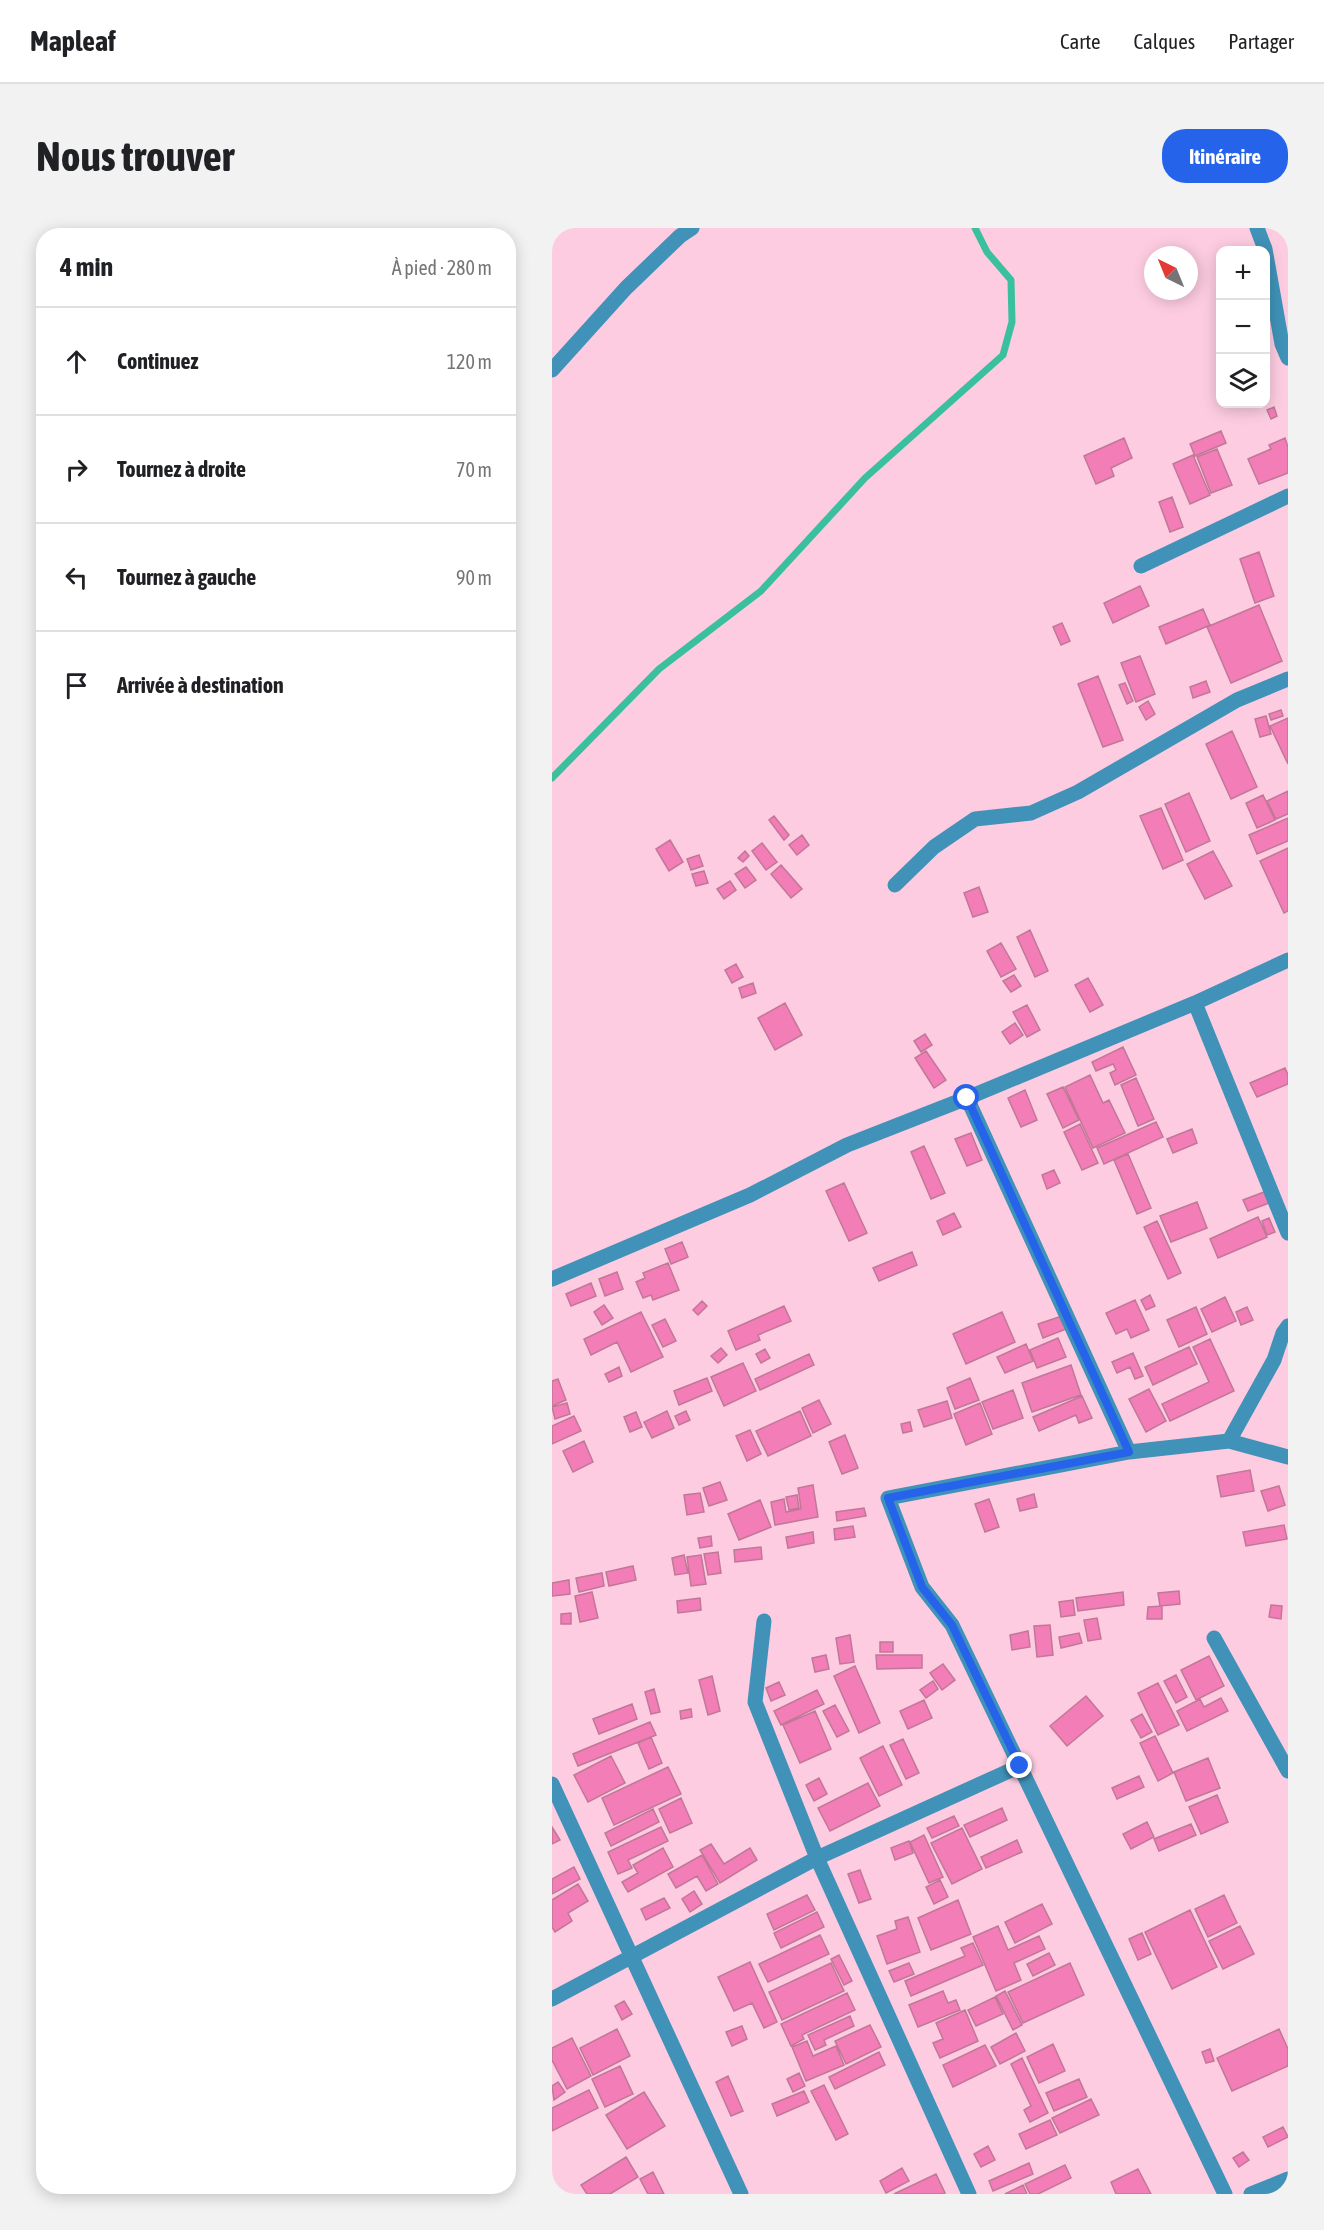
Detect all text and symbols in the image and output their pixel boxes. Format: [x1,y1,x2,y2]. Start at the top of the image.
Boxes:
text: Mapleaf [30,25,116,57]
text: Carte [1060,29,1101,53]
text: Calques [1134,29,1195,53]
text: Partager [1228,29,1294,53]
button: Itinéraire [1162,129,1288,183]
text: Nous trouver [36,132,234,180]
north arrow [1144,246,1198,300]
map controls [1216,246,1270,408]
button: + [1216,246,1270,300]
text: 4 min [60,252,113,282]
text: À pied · 280 m [392,256,492,279]
button: − [1216,300,1270,354]
icon: ahead [60,345,93,378]
text: Continuez [117,348,199,374]
text: 120 m [447,350,492,373]
button: layers [1216,354,1270,408]
icon: right [60,453,93,486]
text: Tournez à droite [117,456,246,482]
text: 70 m [456,458,492,481]
icon: left [60,561,93,594]
text: Tournez à gauche [117,564,256,590]
text: 90 m [456,566,492,589]
icon: arrive [60,669,93,702]
text: Arrivée à destination [117,672,284,698]
route start [953,1084,979,1110]
route end [1006,1752,1032,1778]

